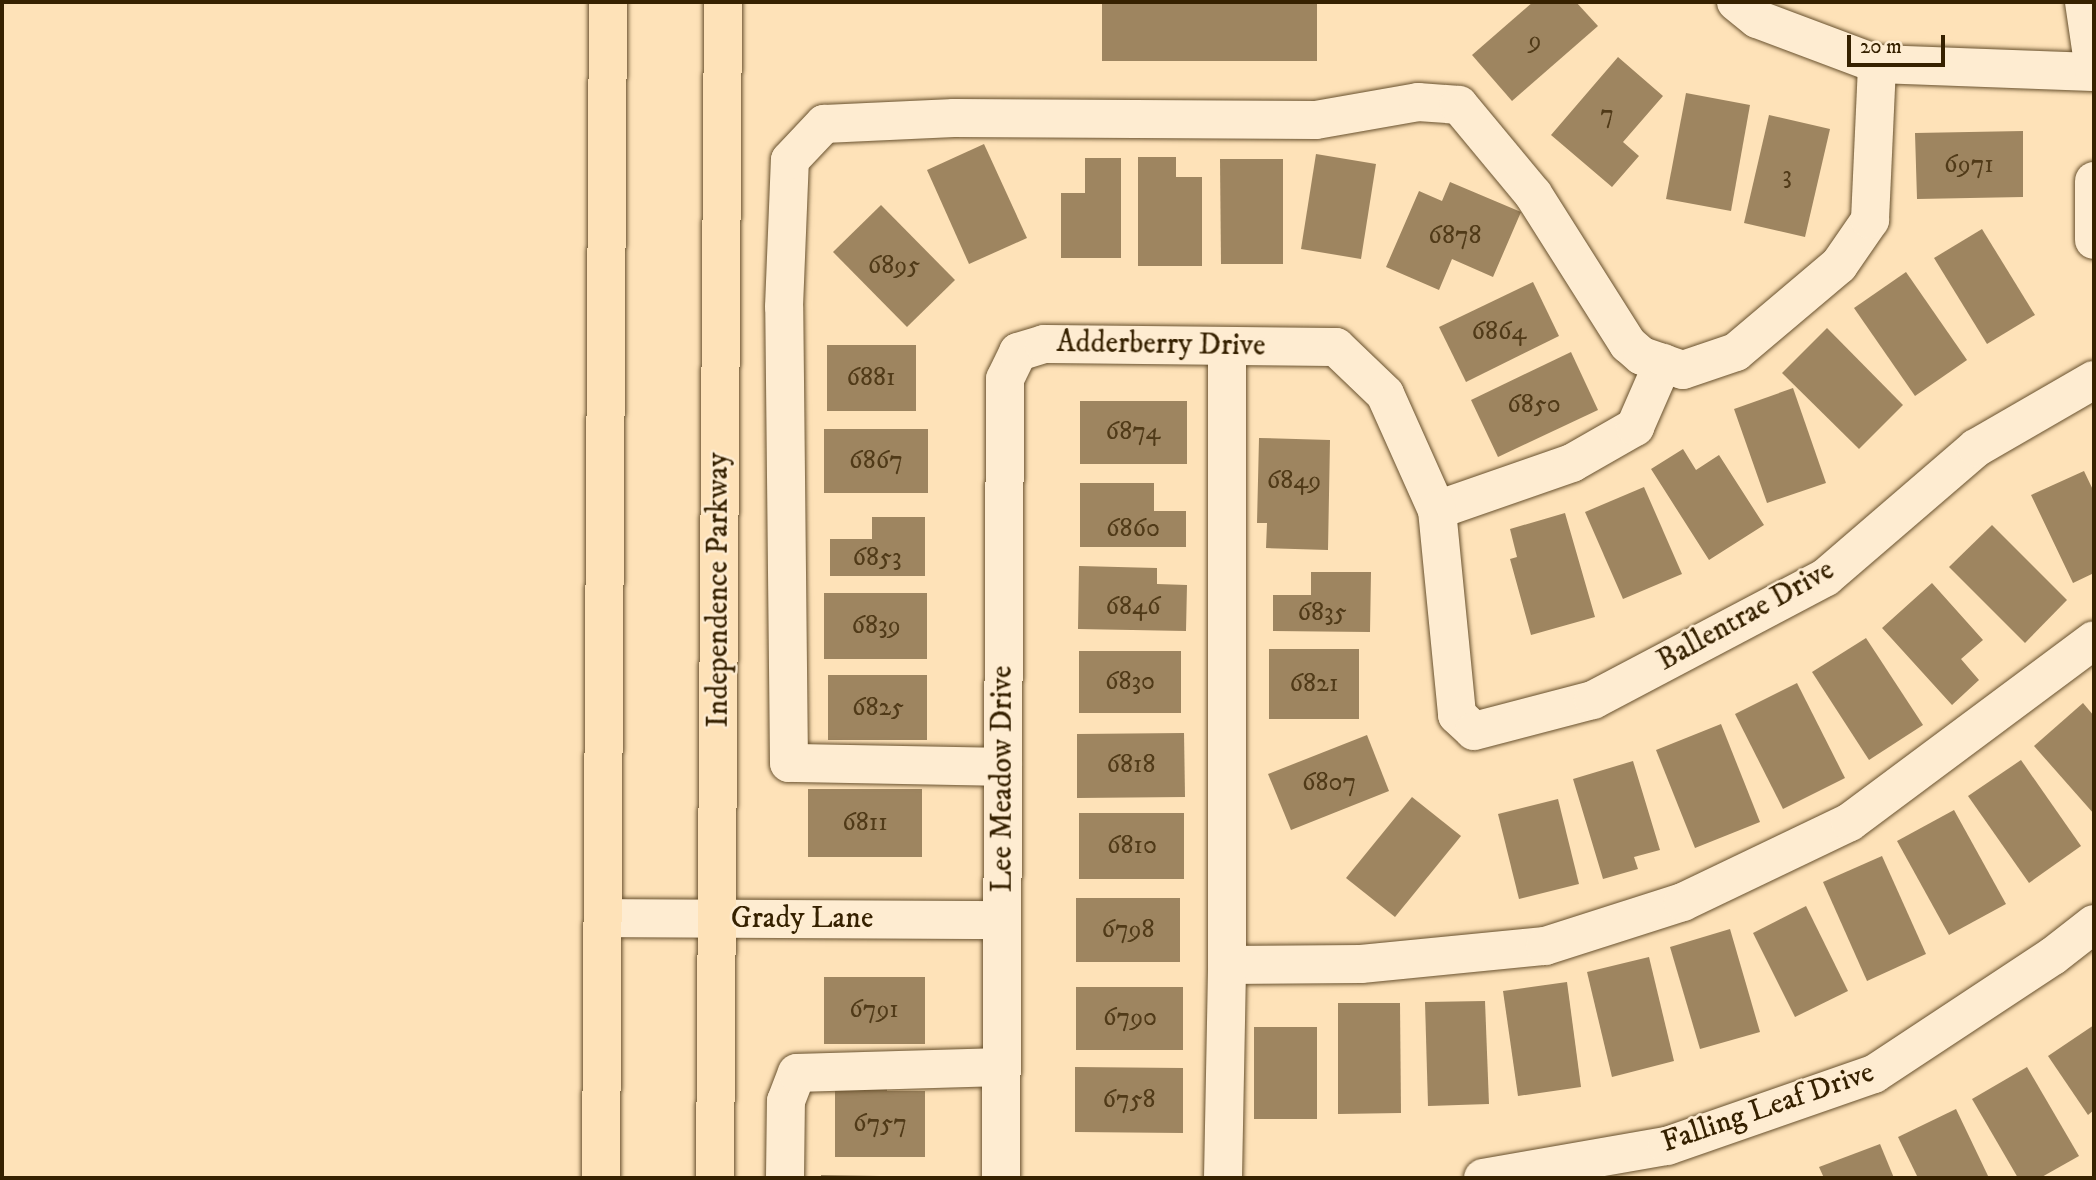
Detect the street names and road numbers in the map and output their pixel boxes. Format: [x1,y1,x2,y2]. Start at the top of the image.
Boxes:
street label: Adderberry Drive [1056,325,1266,365]
street label: Independence Parkway [701,452,737,728]
street label: Ballentrae Drive [1651,553,1841,679]
street label: Lee Meadow Drive [985,666,1021,892]
street label: Grady Lane [731,901,873,937]
street label: Falling Leaf Drive [1657,1055,1879,1161]

